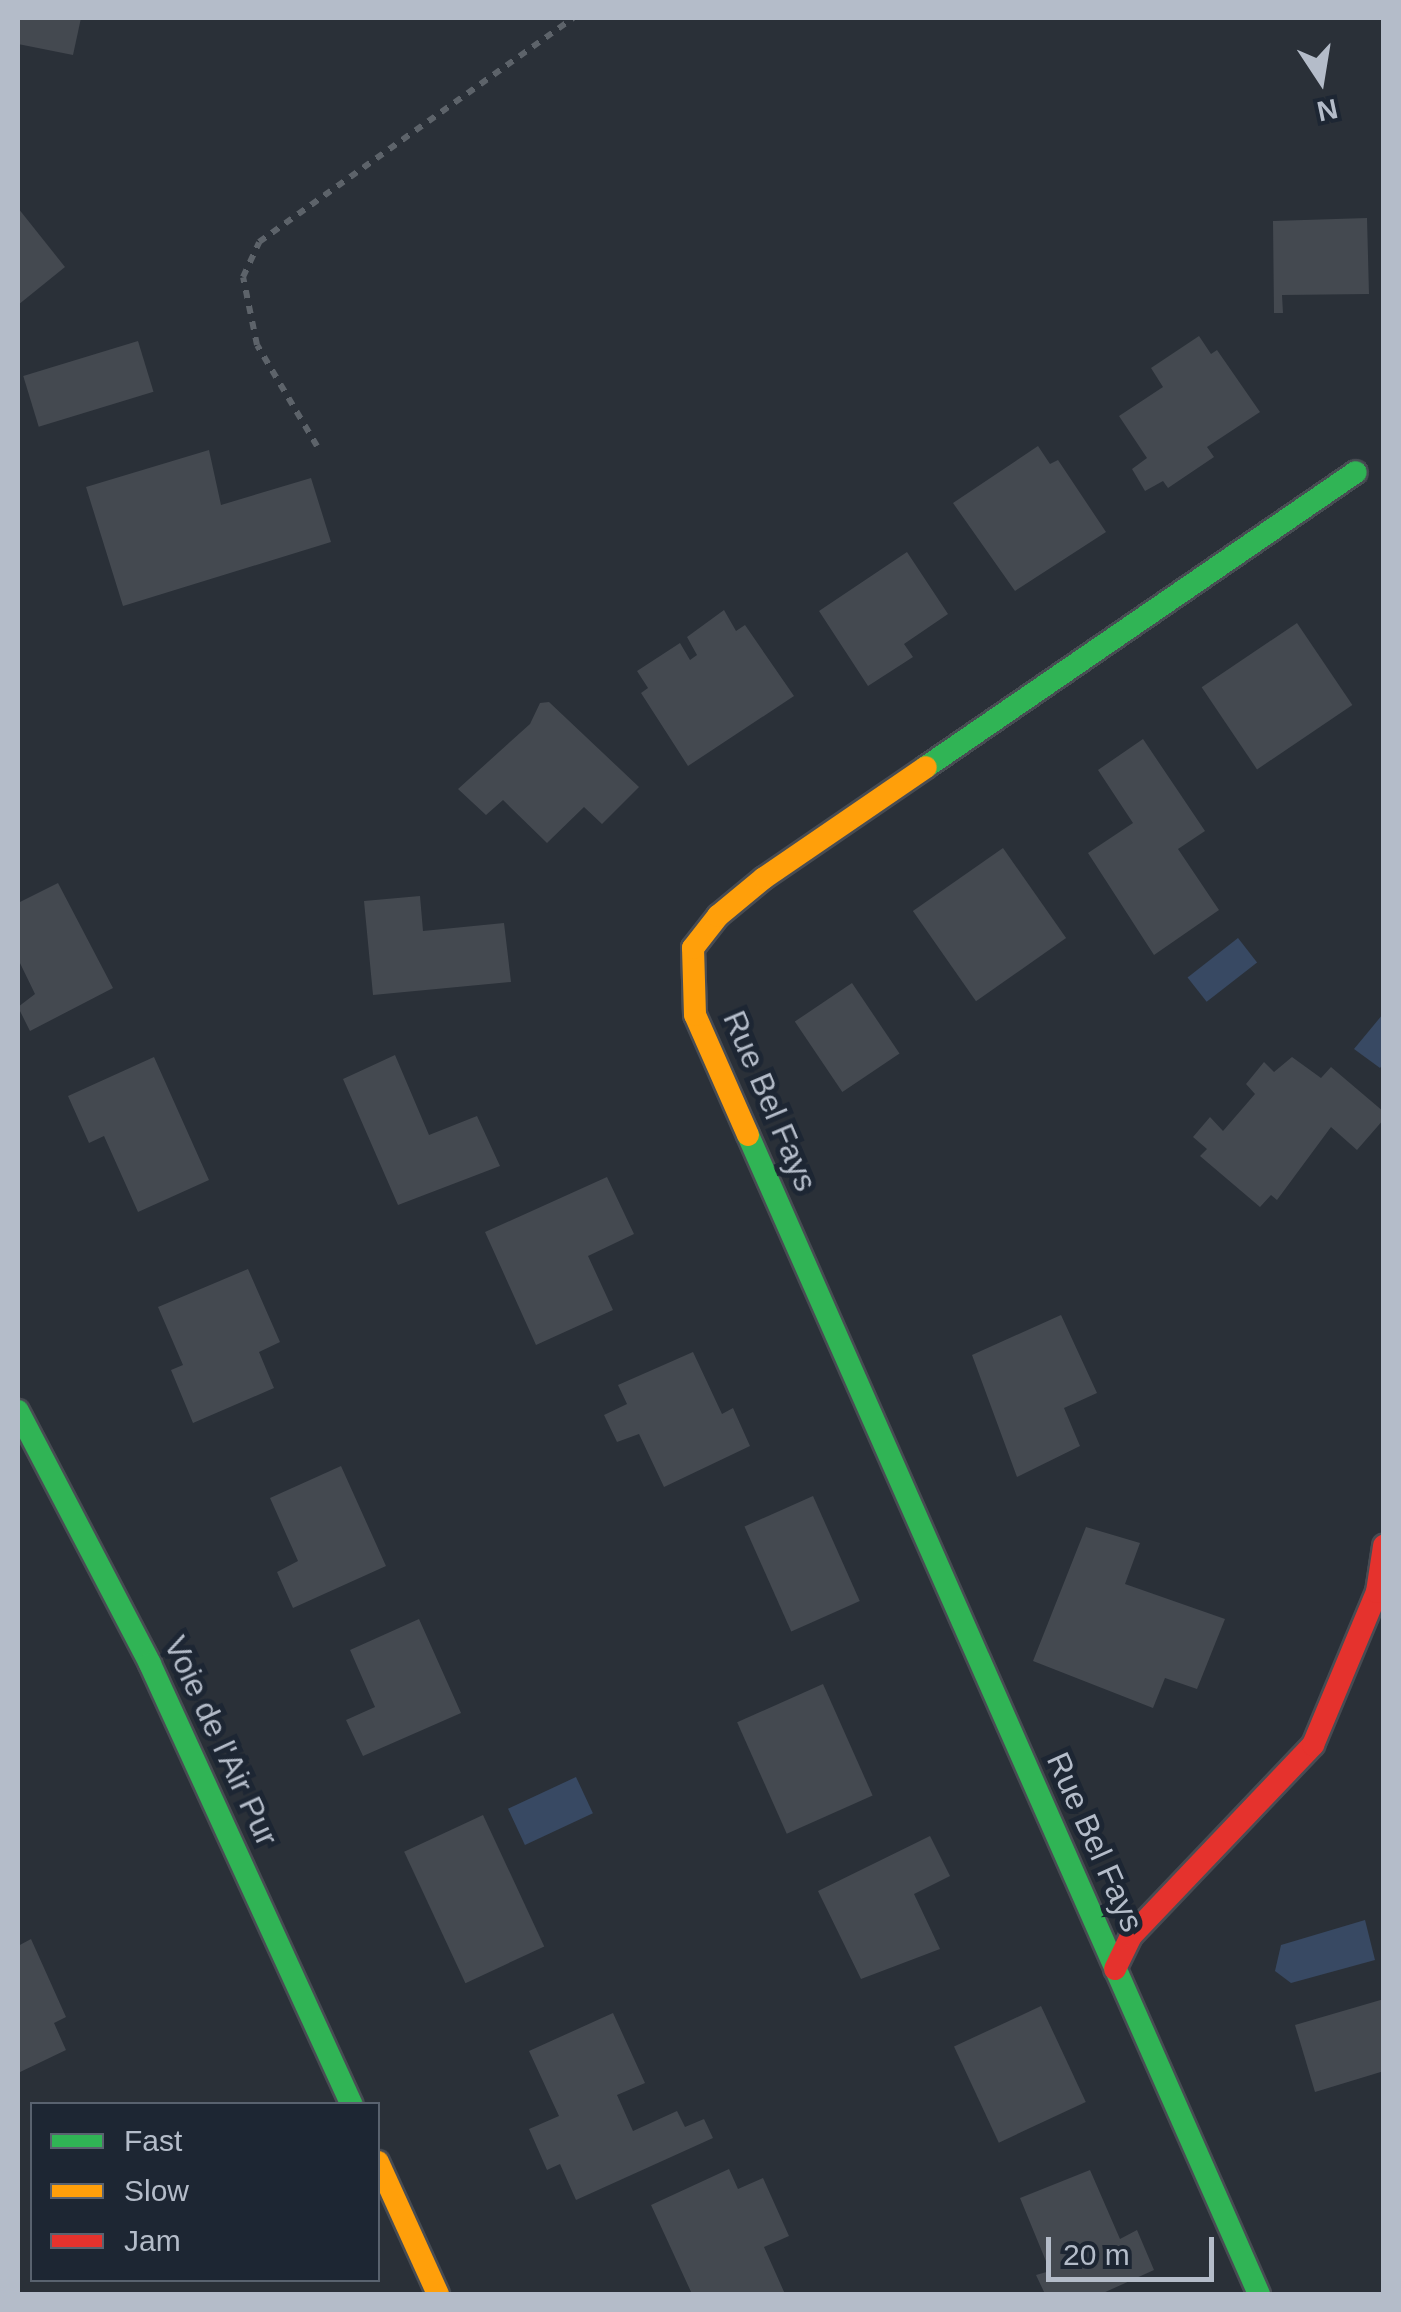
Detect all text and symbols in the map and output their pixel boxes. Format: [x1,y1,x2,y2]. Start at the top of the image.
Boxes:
north arrow [1271,30,1371,130]
text: N [1314,93,1340,127]
street label: Rue Bel Fays [715,1005,825,1197]
street label: Voie de l'Air Pur [156,1630,286,1852]
street label: Rue Bel Fays [1038,1746,1152,1938]
legend [30,2102,380,2282]
text: Fast [124,2124,182,2157]
text: Slow [124,2174,189,2207]
scale bar [1051,2217,1218,2279]
text: Jam [124,2224,181,2257]
text: 20 m [1063,2238,1130,2271]

